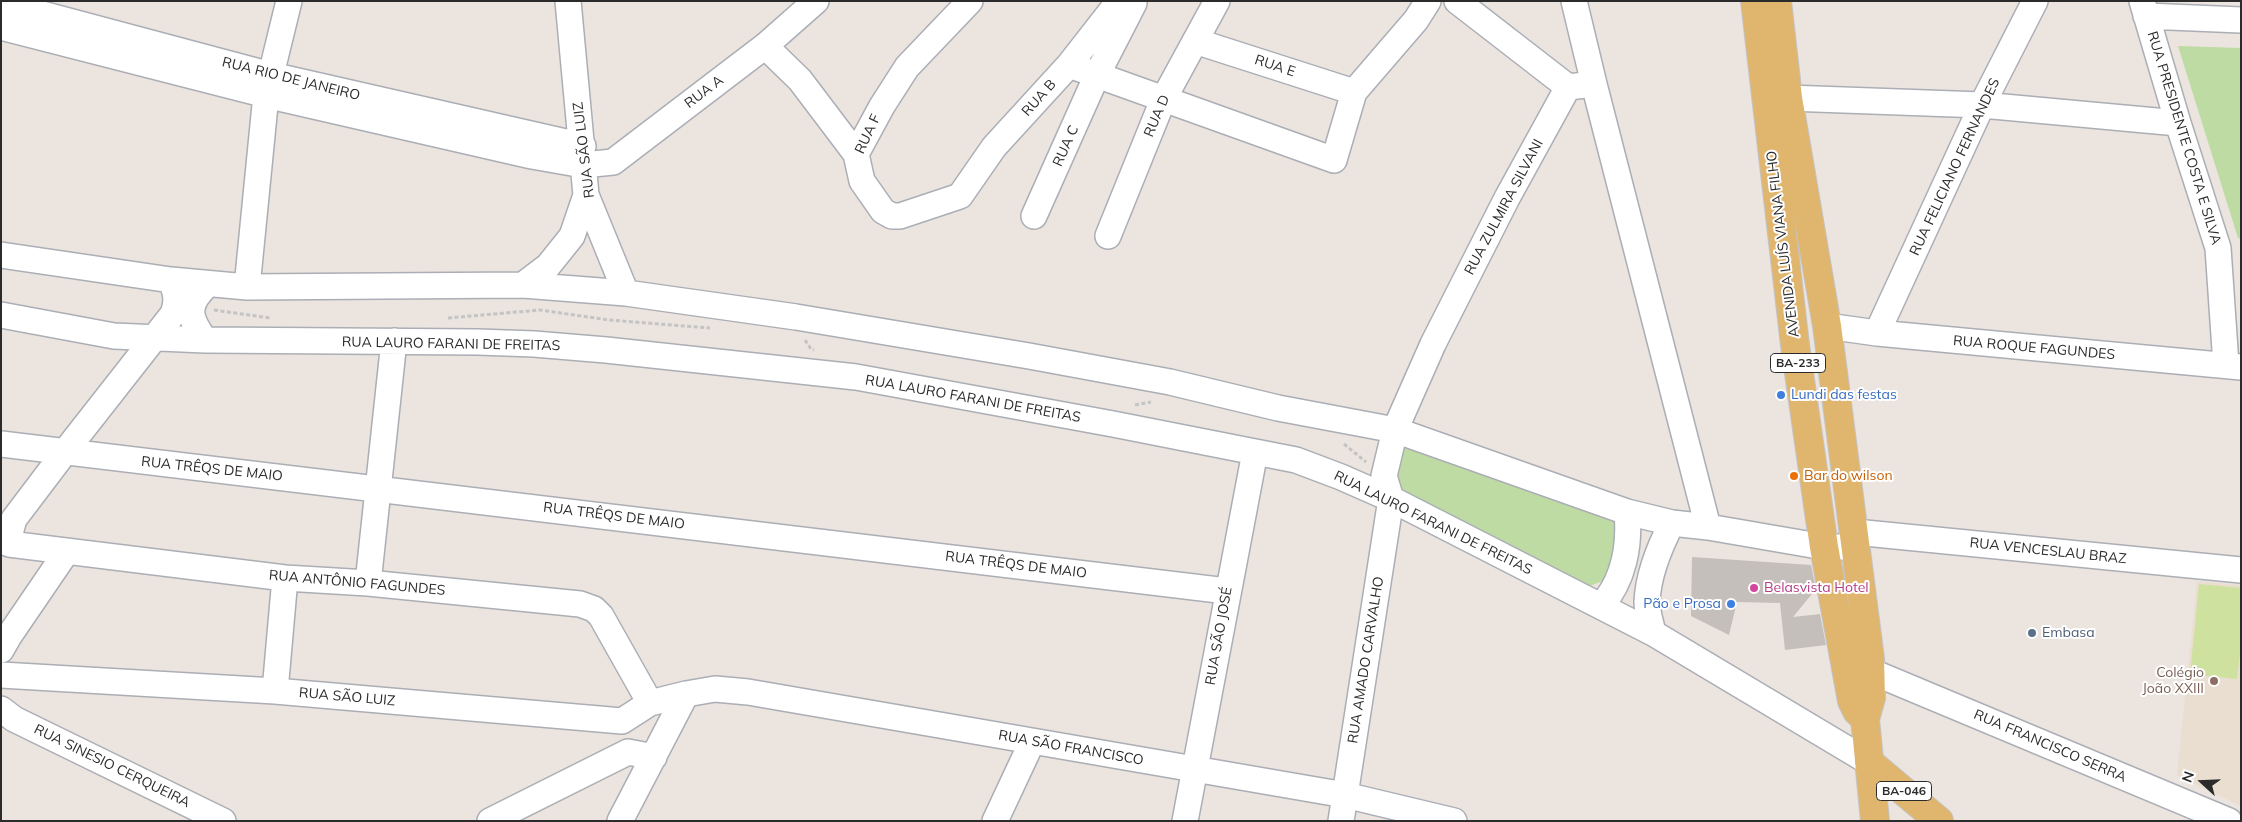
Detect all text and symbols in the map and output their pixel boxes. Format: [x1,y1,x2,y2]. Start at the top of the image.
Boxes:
street label: RUA PRESIDENTE COSTA E SILVA [2143,29,2225,247]
street label: RUA E [1252,52,1298,80]
street label: RUA RIO DE JANEIRO [220,54,362,104]
street label: RUA A [681,72,727,112]
street label: RUA B [1018,76,1060,120]
street label: RUA FELICIANO FERNANDES [1906,76,2004,258]
street label: RUA D [1141,92,1173,140]
street label: RUA SÃO LUIZ [570,101,598,199]
street label: RUA F [852,112,884,156]
street label: RUA C [1050,123,1082,169]
street label: RUA ZULMIRA SILVANI [1461,136,1547,278]
street label: AVENIDA LUÍS VIANA FILHO [1763,150,1803,338]
street label: RUA ROQUE FAGUNDES [1952,333,2116,363]
street label: RUA LAURO FARANI DE FREITAS [342,334,560,354]
road number: BA-233 [1770,353,1826,372]
street label: RUA LAURO FARANI DE FREITAS [864,372,1082,426]
place label: Lundi das festas [1791,387,1897,403]
marker: Lundi das festas [1775,389,1787,401]
street label: RUA TRÊQS DE MAIO [140,453,284,485]
street label: RUA LAURO FARANI DE FREITAS [1331,468,1535,578]
place label: Bar do wilson [1804,468,1893,484]
marker: Bar do wilson [1788,470,1800,482]
street label: RUA TRÊQS DE MAIO [542,499,686,533]
street label: RUA VENCESLAU BRAZ [1969,534,2127,568]
street label: RUA TRÊQS DE MAIO [944,548,1088,582]
street label: RUA ANTÔNIO FAGUNDES [268,567,446,599]
street label: RUA AMADO CARVALHO [1344,575,1388,745]
place label: Belasvista Hotel [1764,580,1869,596]
marker: Belasvista Hotel [1748,582,1760,594]
street label: RUA SÃO JOSÉ [1202,586,1236,686]
place label: Pão e Prosa [1643,596,1721,612]
marker: Pão e Prosa [1725,598,1737,610]
place label: Embasa [2042,625,2095,641]
marker: Embasa [2026,627,2038,639]
place label: Colégio João XXIII [2142,665,2204,698]
marker: Colégio João XXIII [2208,675,2220,687]
street label: RUA SÃO LUIZ [298,684,396,710]
street label: RUA FRANCISCO SERRA [1971,706,2129,786]
street label: RUA SINESIO CERQUEIRA [31,721,193,811]
street label: RUA SÃO FRANCISCO [997,727,1145,769]
north arrow [2177,757,2227,807]
text: N [2178,769,2198,785]
road number: BA-046 [1876,781,1932,800]

